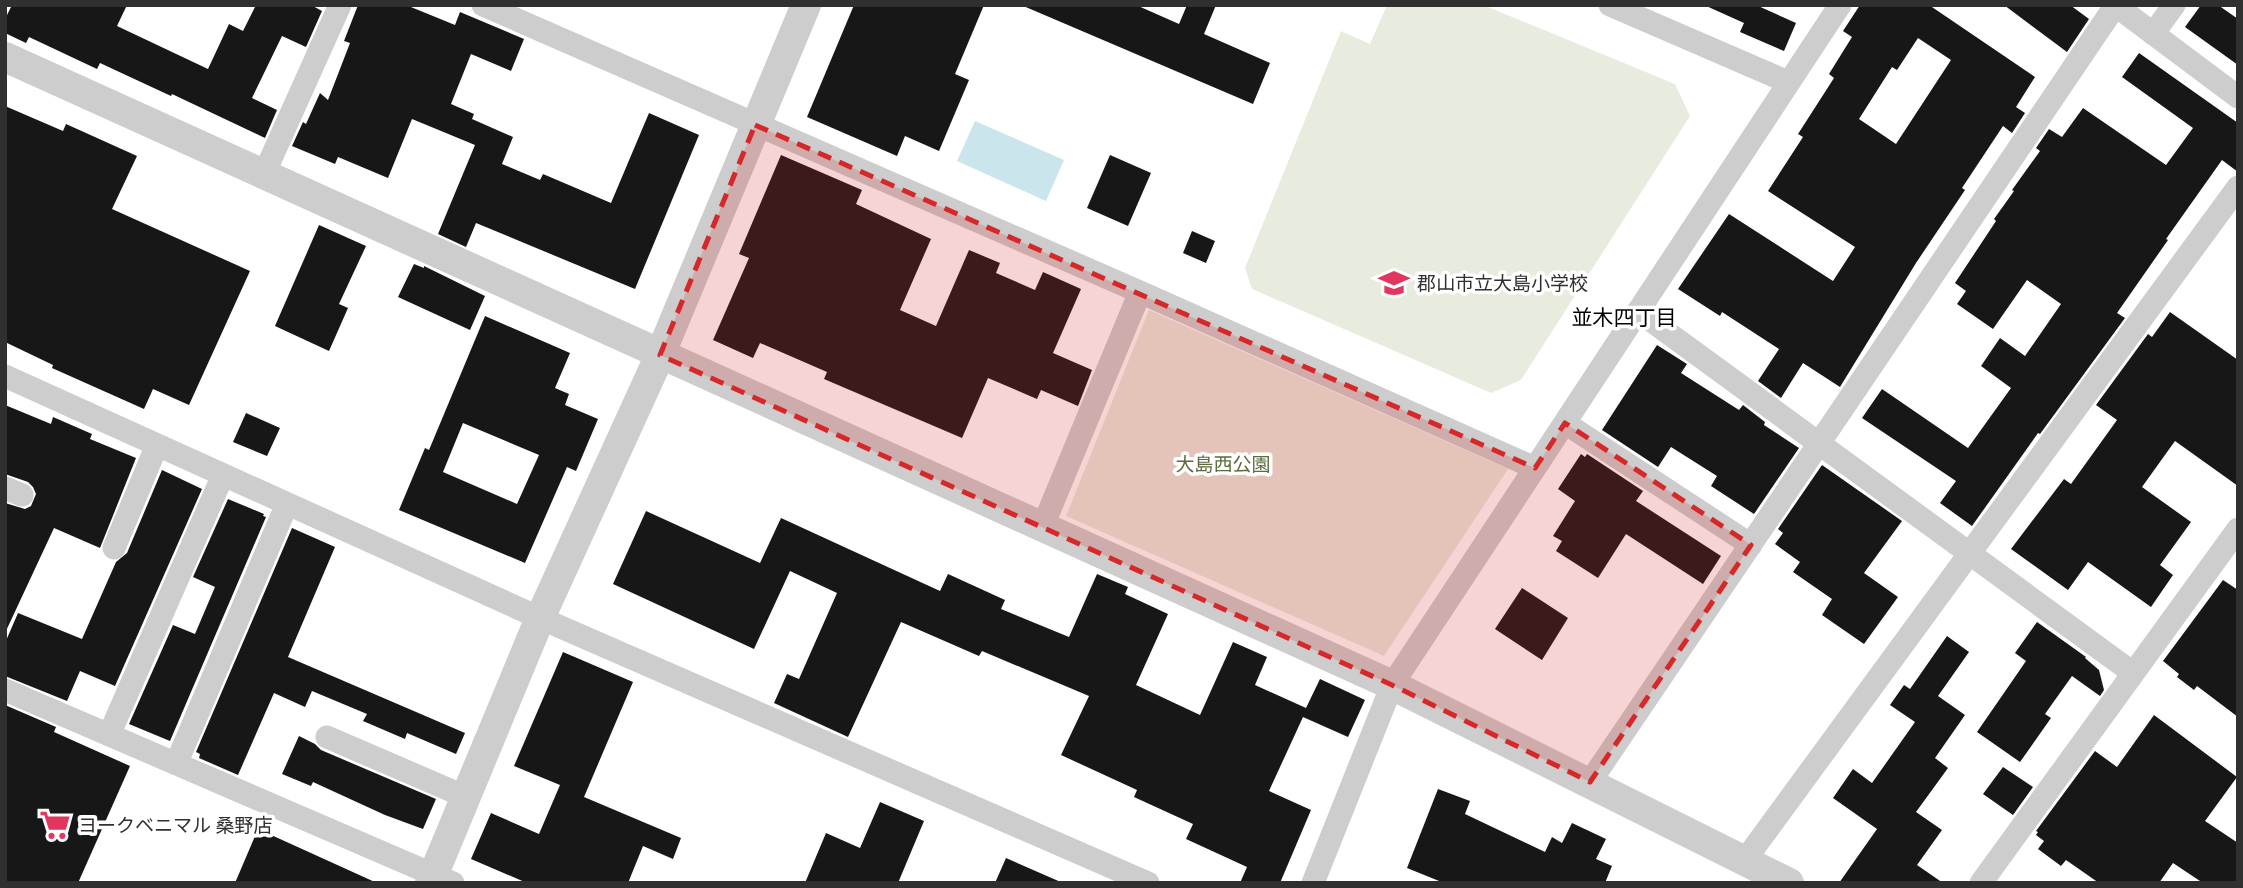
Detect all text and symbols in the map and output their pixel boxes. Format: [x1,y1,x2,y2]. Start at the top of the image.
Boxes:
school or university icon: 郡山市立大島小学校 [1377,266,1411,300]
place label: 郡山市立大島小学校 [1417,273,1588,297]
district label: 並木四丁目 [1572,306,1677,333]
park label: 大島西公園 [1175,454,1271,478]
supermarket icon: ヨークベニマル 桑野店 [38,808,72,842]
place label: ヨークベニマル 桑野店 [78,815,272,839]

